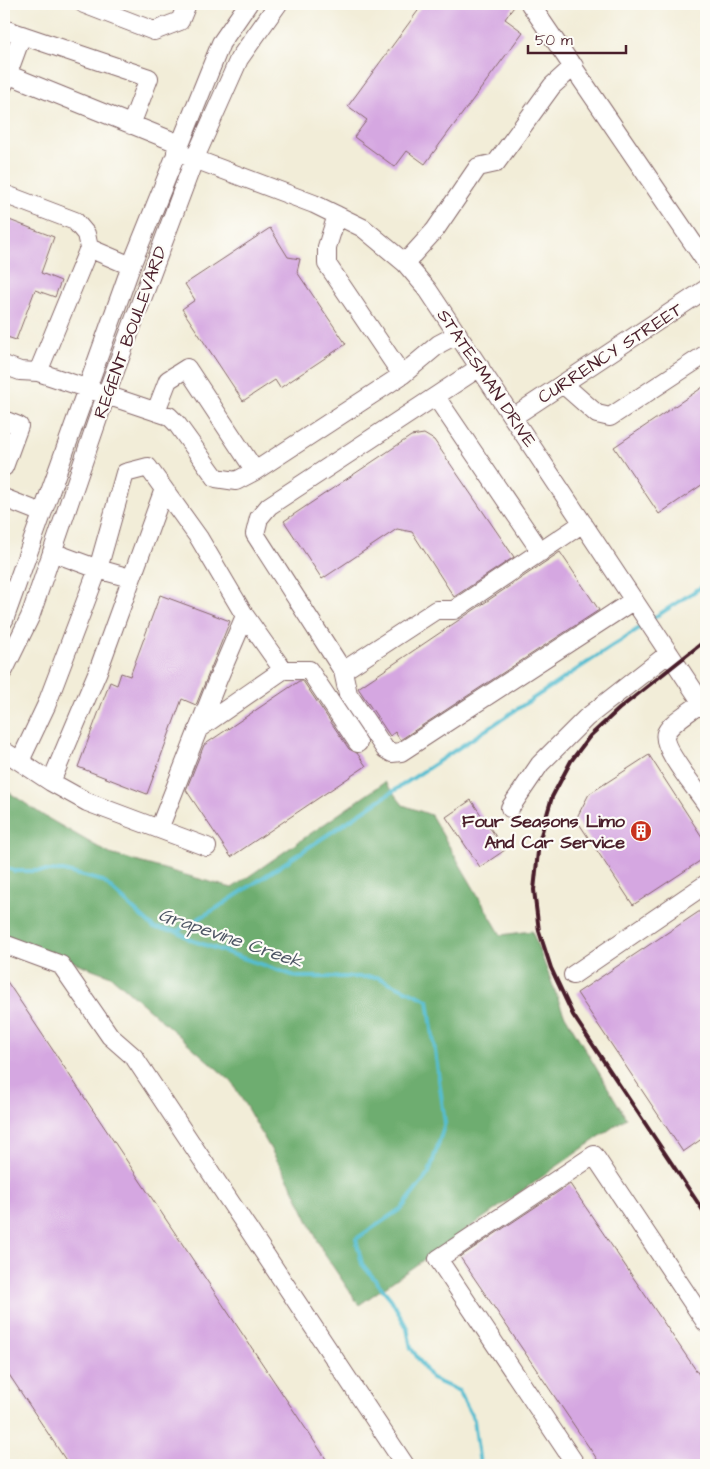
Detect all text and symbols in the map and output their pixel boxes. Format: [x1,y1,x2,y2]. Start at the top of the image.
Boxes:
scale bar [528,22,625,54]
text: 50 m [535,30,573,51]
street label: REGENT BOULEVARD [88,242,173,422]
street label: CURRENCY STREET [533,297,688,410]
street label: STATESMAN DRIVE [431,304,542,453]
place label: Four Seasons Limo And Car Service [462,809,626,855]
building icon: Four Seasons Limo And Car Service [629,819,653,843]
water label: Grapevine Creek [155,901,306,976]

